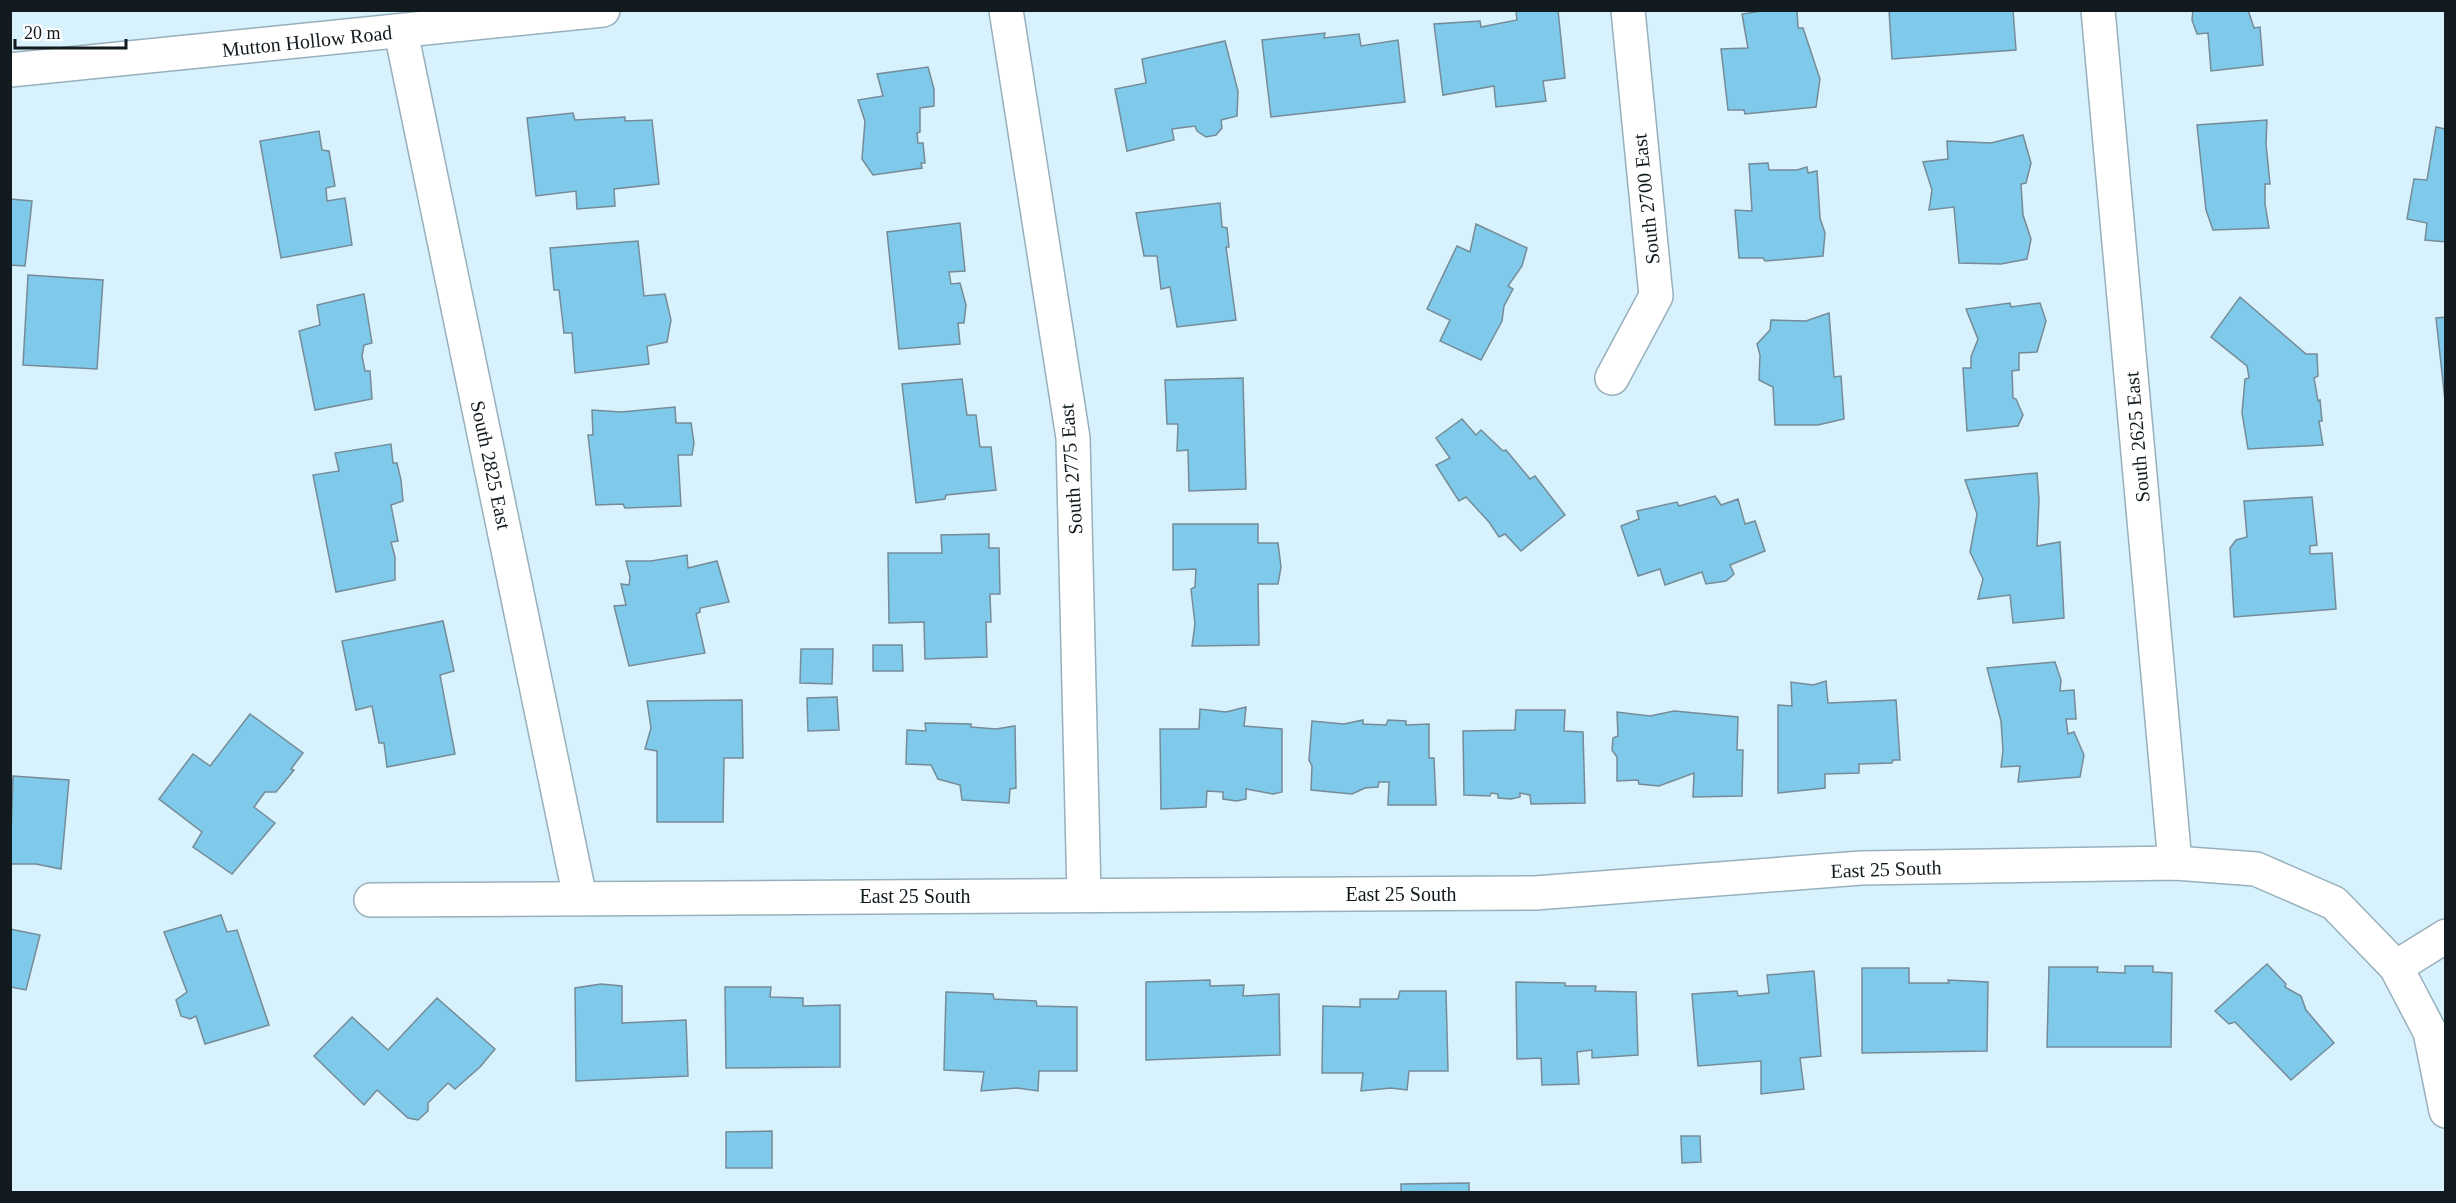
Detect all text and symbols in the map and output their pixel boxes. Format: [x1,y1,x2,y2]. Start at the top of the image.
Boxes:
scale bar [15,12,126,50]
street label: Mutton Hollow Road [221,21,393,61]
text: 20 m [24,23,61,43]
street label: South 2700 East [1628,132,1664,265]
street label: South 2625 East [2120,370,2154,503]
street label: South 2825 East [467,399,515,532]
street label: South 2775 East [1055,402,1087,535]
street label: East 25 South [1830,856,1942,882]
street label: East 25 South [1345,883,1457,905]
street label: East 25 South [859,885,971,907]

